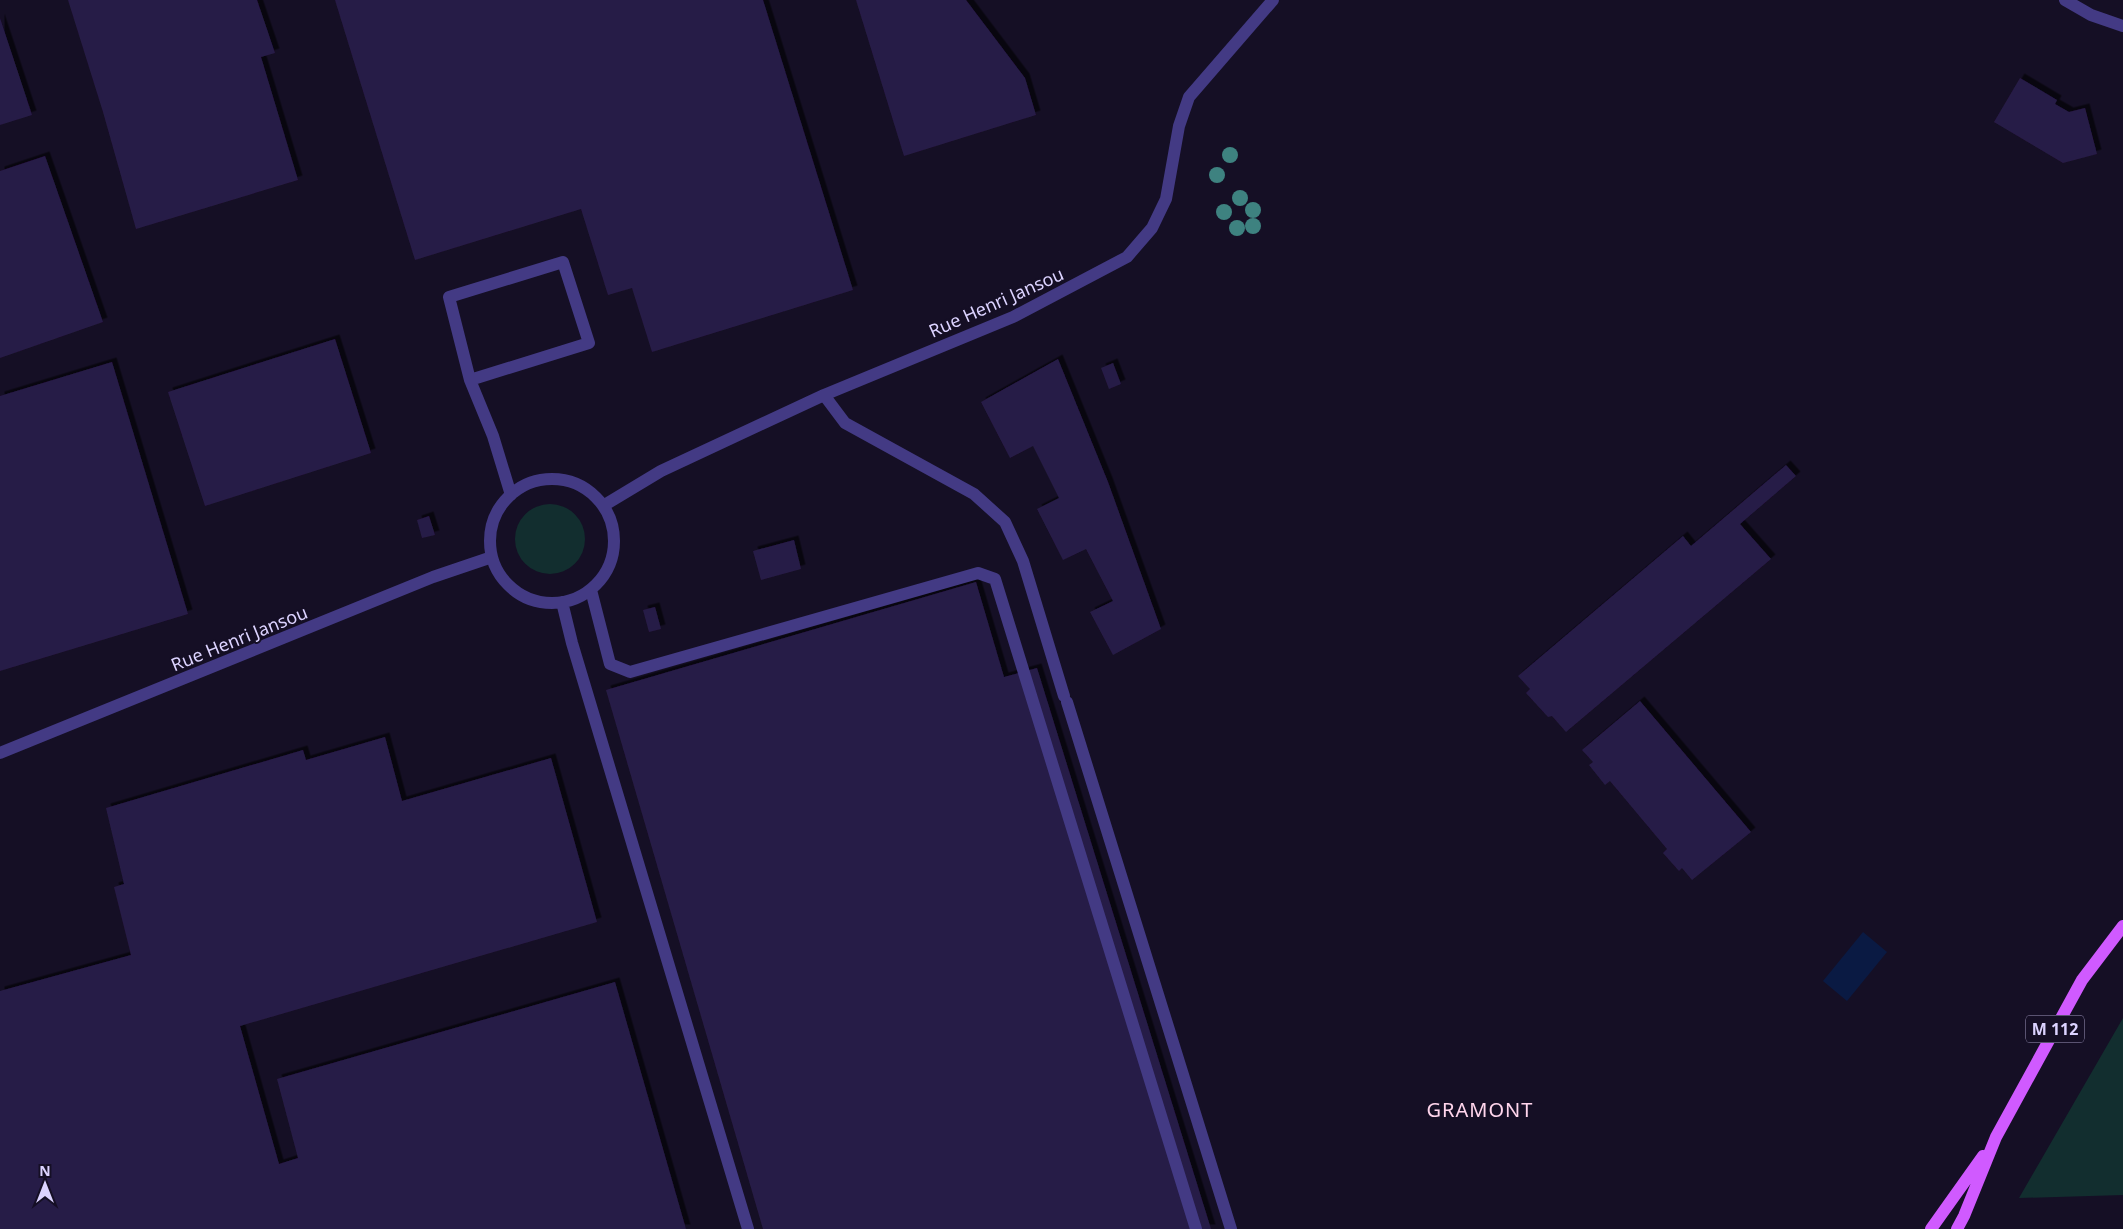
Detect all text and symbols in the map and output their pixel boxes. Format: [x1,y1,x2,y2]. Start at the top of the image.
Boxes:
street label: Rue Henri Jansou [925,261,1067,343]
street label: Rue Henri Jansou [167,600,311,676]
road number: M 112 [2026,1016,2084,1042]
district label: GRAMONT [1427,1096,1533,1123]
north arrow [20,1159,70,1209]
text: N [39,1161,51,1180]

